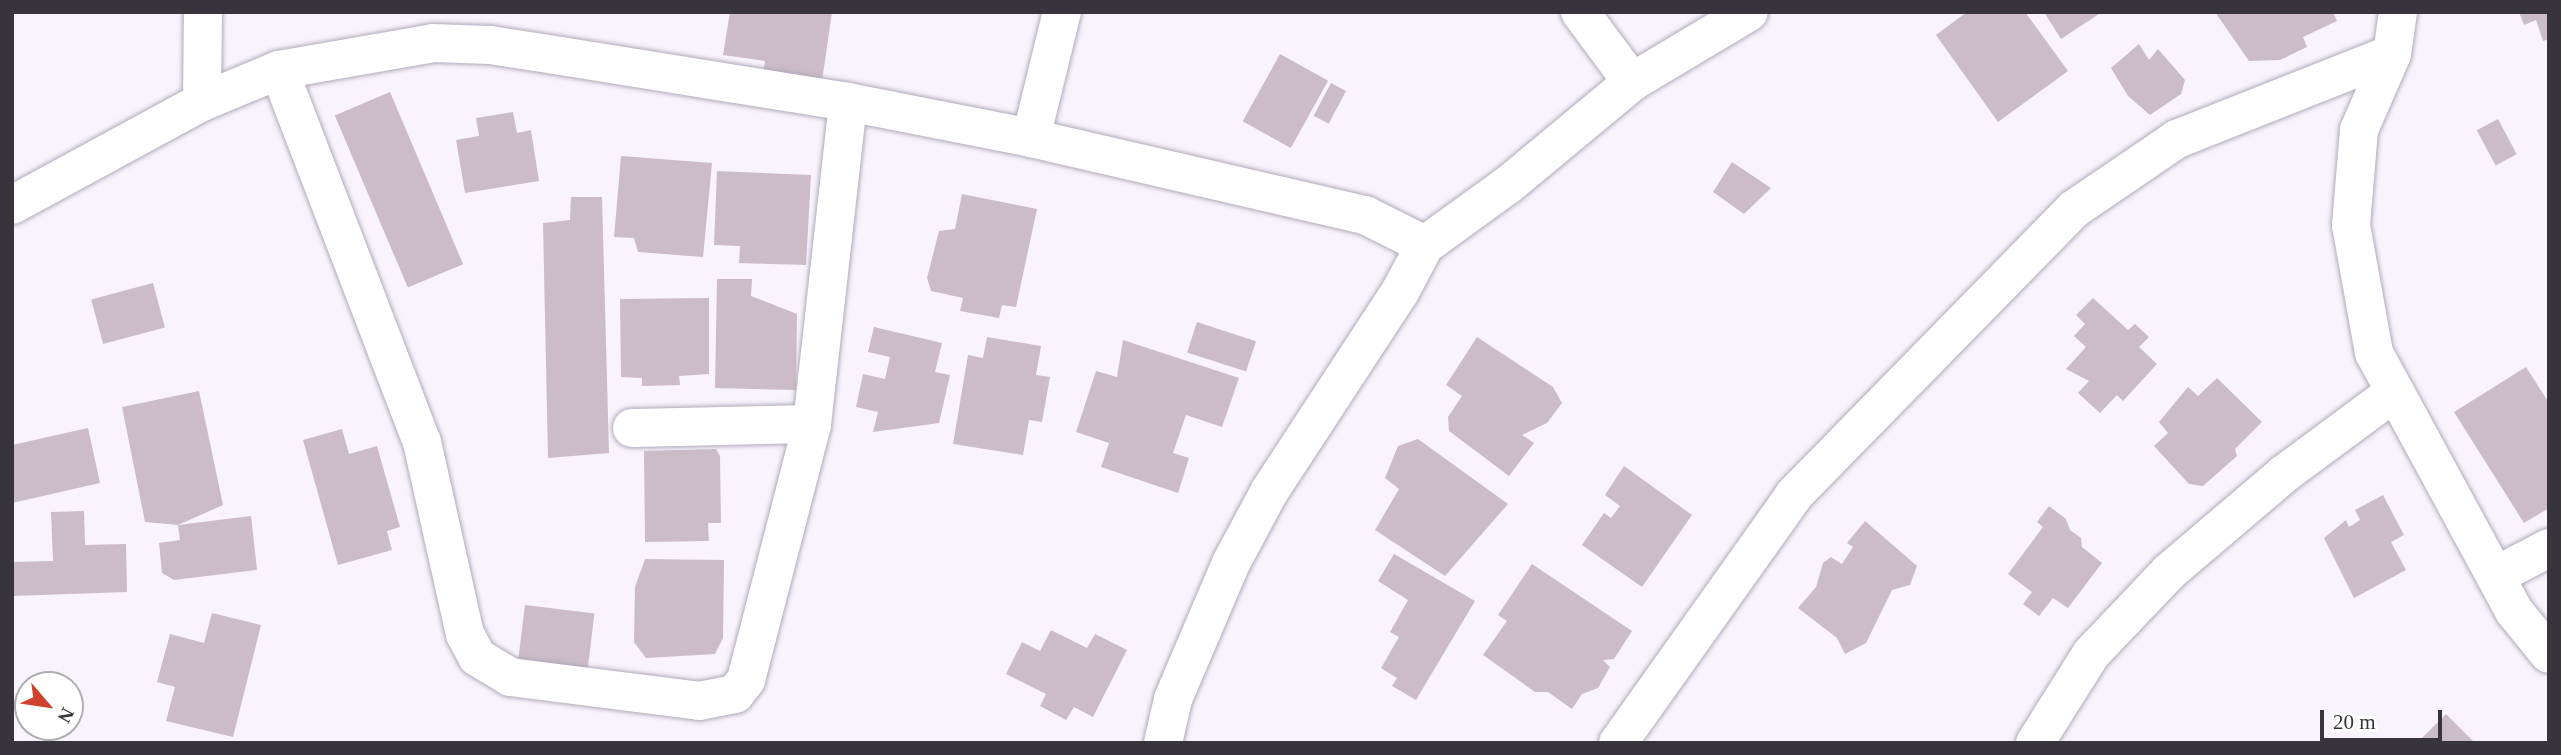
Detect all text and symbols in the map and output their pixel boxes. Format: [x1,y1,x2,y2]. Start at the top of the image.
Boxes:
north arrow [14,671,84,741]
scale bar [2323,696,2446,740]
text: N [54,704,79,727]
text: 20 m [2333,710,2376,734]

